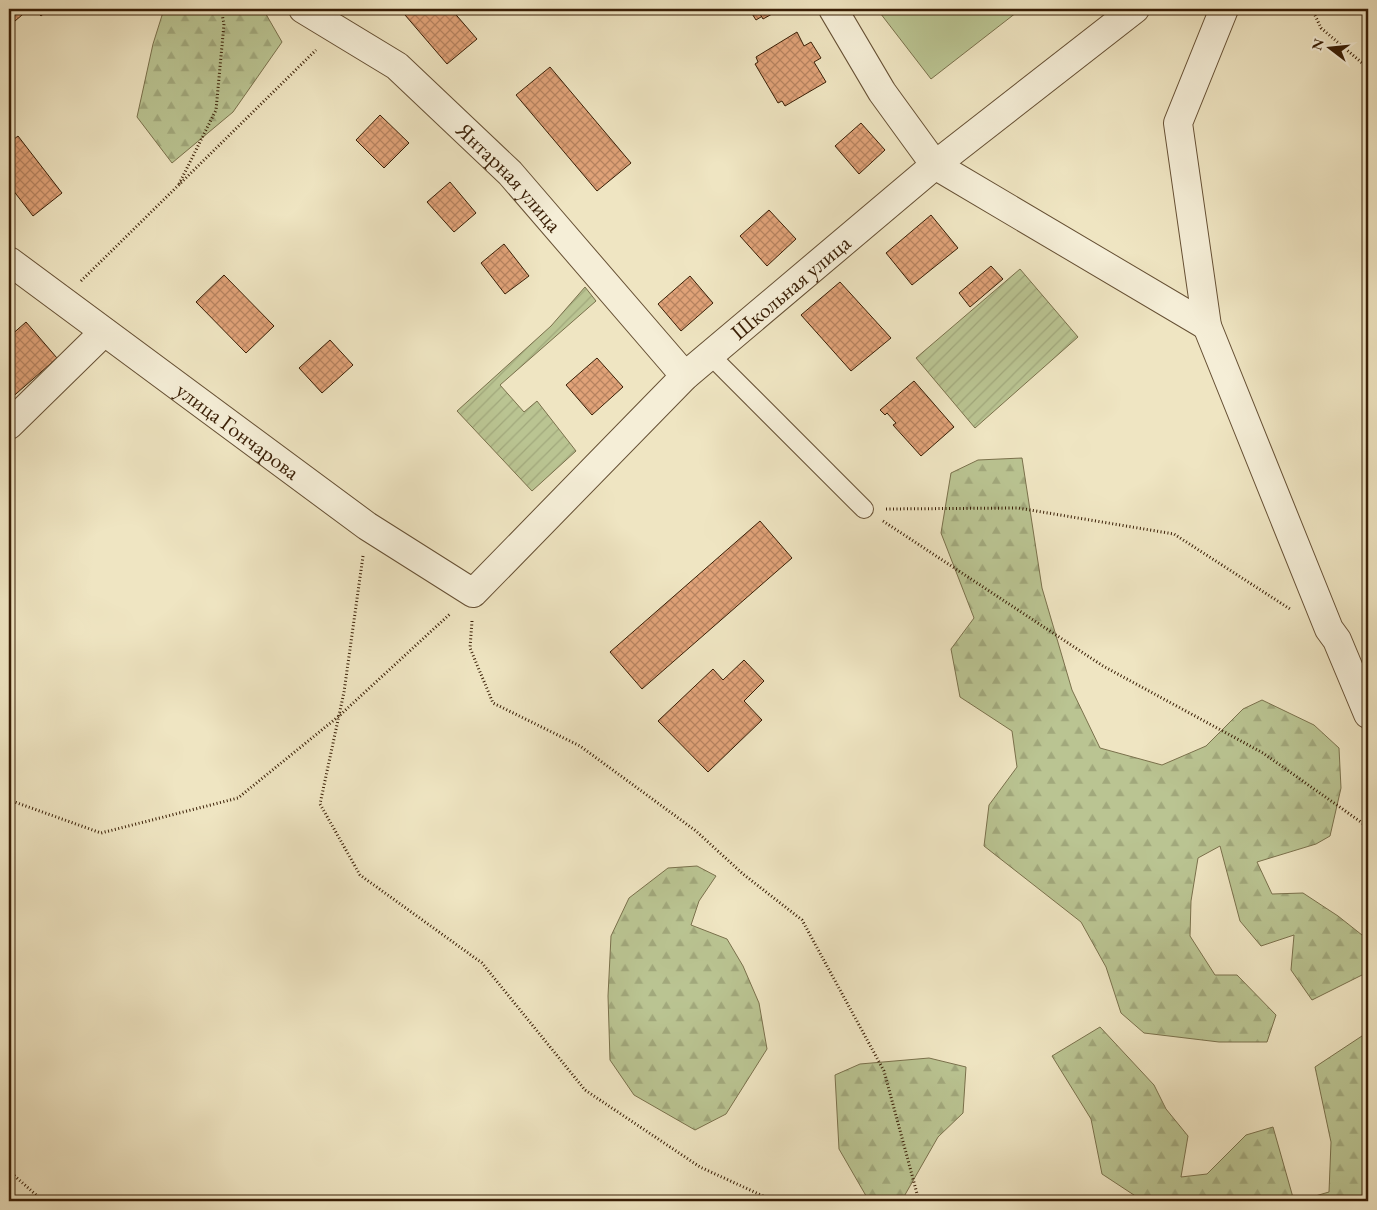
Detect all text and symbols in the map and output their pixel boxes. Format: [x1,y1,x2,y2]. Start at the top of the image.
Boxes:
north arrow [1304,22,1354,72]
text: N [1307,36,1328,52]
street label: Янтарная улица [449,115,568,238]
street label: Школьная улица [725,228,857,346]
street label: улица Гончарова [170,376,306,486]

